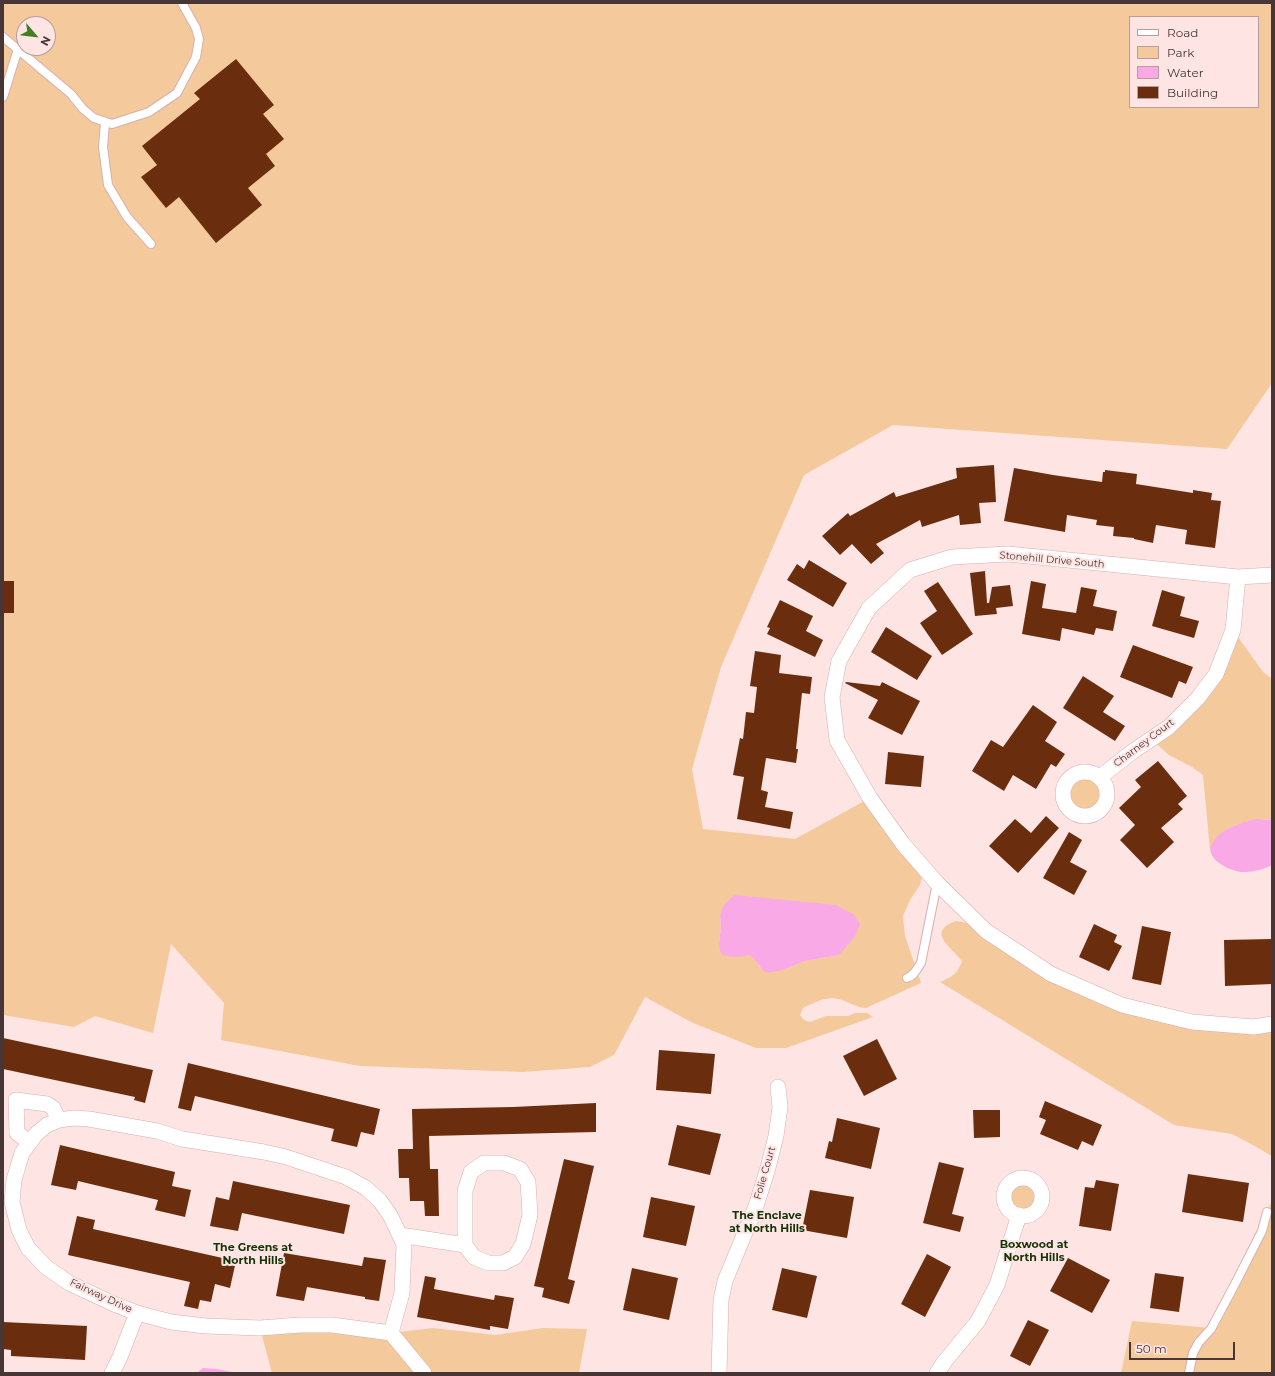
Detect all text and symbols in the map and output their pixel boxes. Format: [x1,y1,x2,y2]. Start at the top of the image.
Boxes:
north arrow [16,16,56,56]
legend [1129,16,1259,108]
text: Road [1167,25,1198,40]
text: N [37,34,54,48]
text: Park [1167,45,1194,60]
text: Water [1167,65,1203,80]
text: Building [1167,85,1218,100]
street label: Stonehill Drive South [999,549,1105,571]
street label: Charney Court [1111,716,1177,770]
street label: Folie Court [752,1145,778,1201]
district label: The Enclave at North Hills [729,1209,805,1235]
district label: Boxwood at North Hills [1000,1238,1068,1264]
district label: The Greens at North Hills [213,1241,293,1267]
street label: Fairway Drive [68,1276,134,1316]
scale bar [1131,1334,1237,1360]
text: 50 m [1136,1341,1167,1356]

